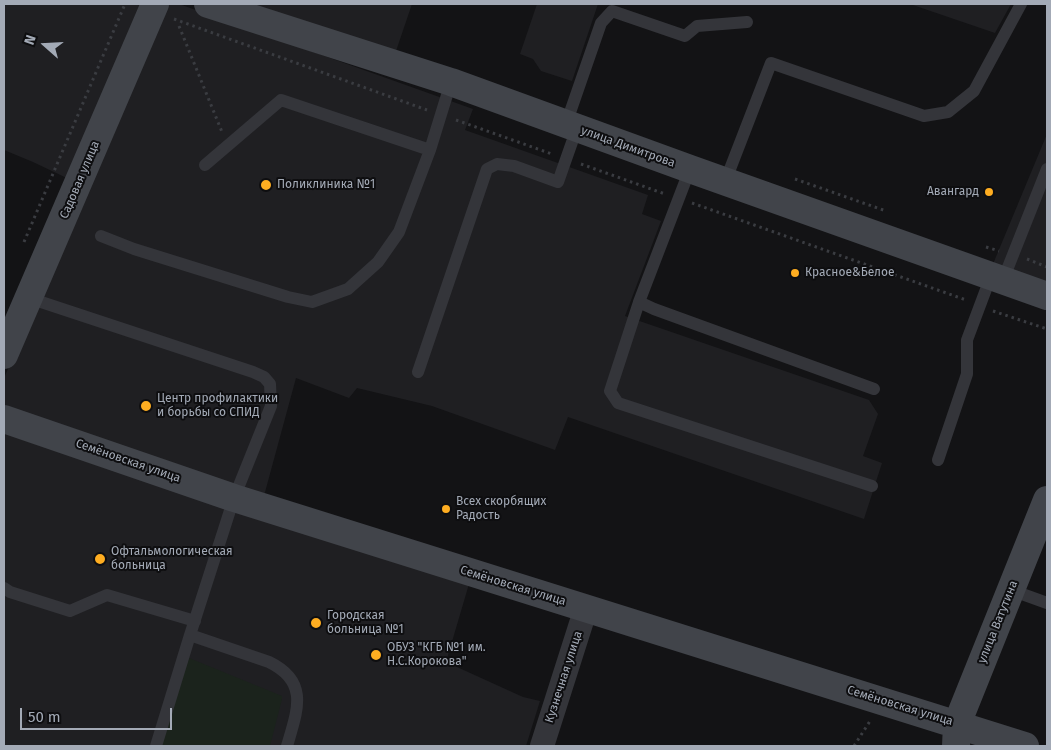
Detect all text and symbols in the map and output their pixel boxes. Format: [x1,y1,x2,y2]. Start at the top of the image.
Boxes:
north arrow [20,20,70,70]
text: N [21,33,40,47]
street label: улица Димитрова [579,123,677,171]
street label: Садовая улица [57,139,103,221]
marker: Поликлиника №1 [259,178,273,192]
place label: Поликлиника №1 [277,178,375,192]
place label: Авангард [927,185,979,199]
marker: Авангард [983,186,995,198]
place label: Красное&Белое [805,266,895,280]
marker: Красное&Белое [789,267,801,279]
place label: Центр профилактики и борьбы со СПИД [157,392,278,420]
marker: Центр профилактики и борьбы со СПИД [139,399,153,413]
street label: Семёновская улица [74,436,182,486]
place label: Всех скорбящих Радость [456,495,546,523]
marker: Всех скорбящих Радость [440,503,452,515]
place label: Офтальмологическая больница [111,545,233,573]
marker: Офтальмологическая больница [93,552,107,566]
street label: Семёновская улица [458,563,568,609]
street label: улица Ватутина [975,579,1021,665]
place label: Городская больница №1 [327,609,404,637]
marker: Городская больница №1 [309,616,323,630]
street label: Кузнечная улица [542,629,586,725]
place label: ОБУЗ "КГБ №1 им. Н.С.Корокова" [387,641,486,669]
marker: ОБУЗ "КГБ №1 им. Н.С.Корокова" [369,648,383,662]
street label: Семёновская улица [845,683,955,729]
scale bar [22,698,175,730]
text: 50 m [28,708,61,726]

